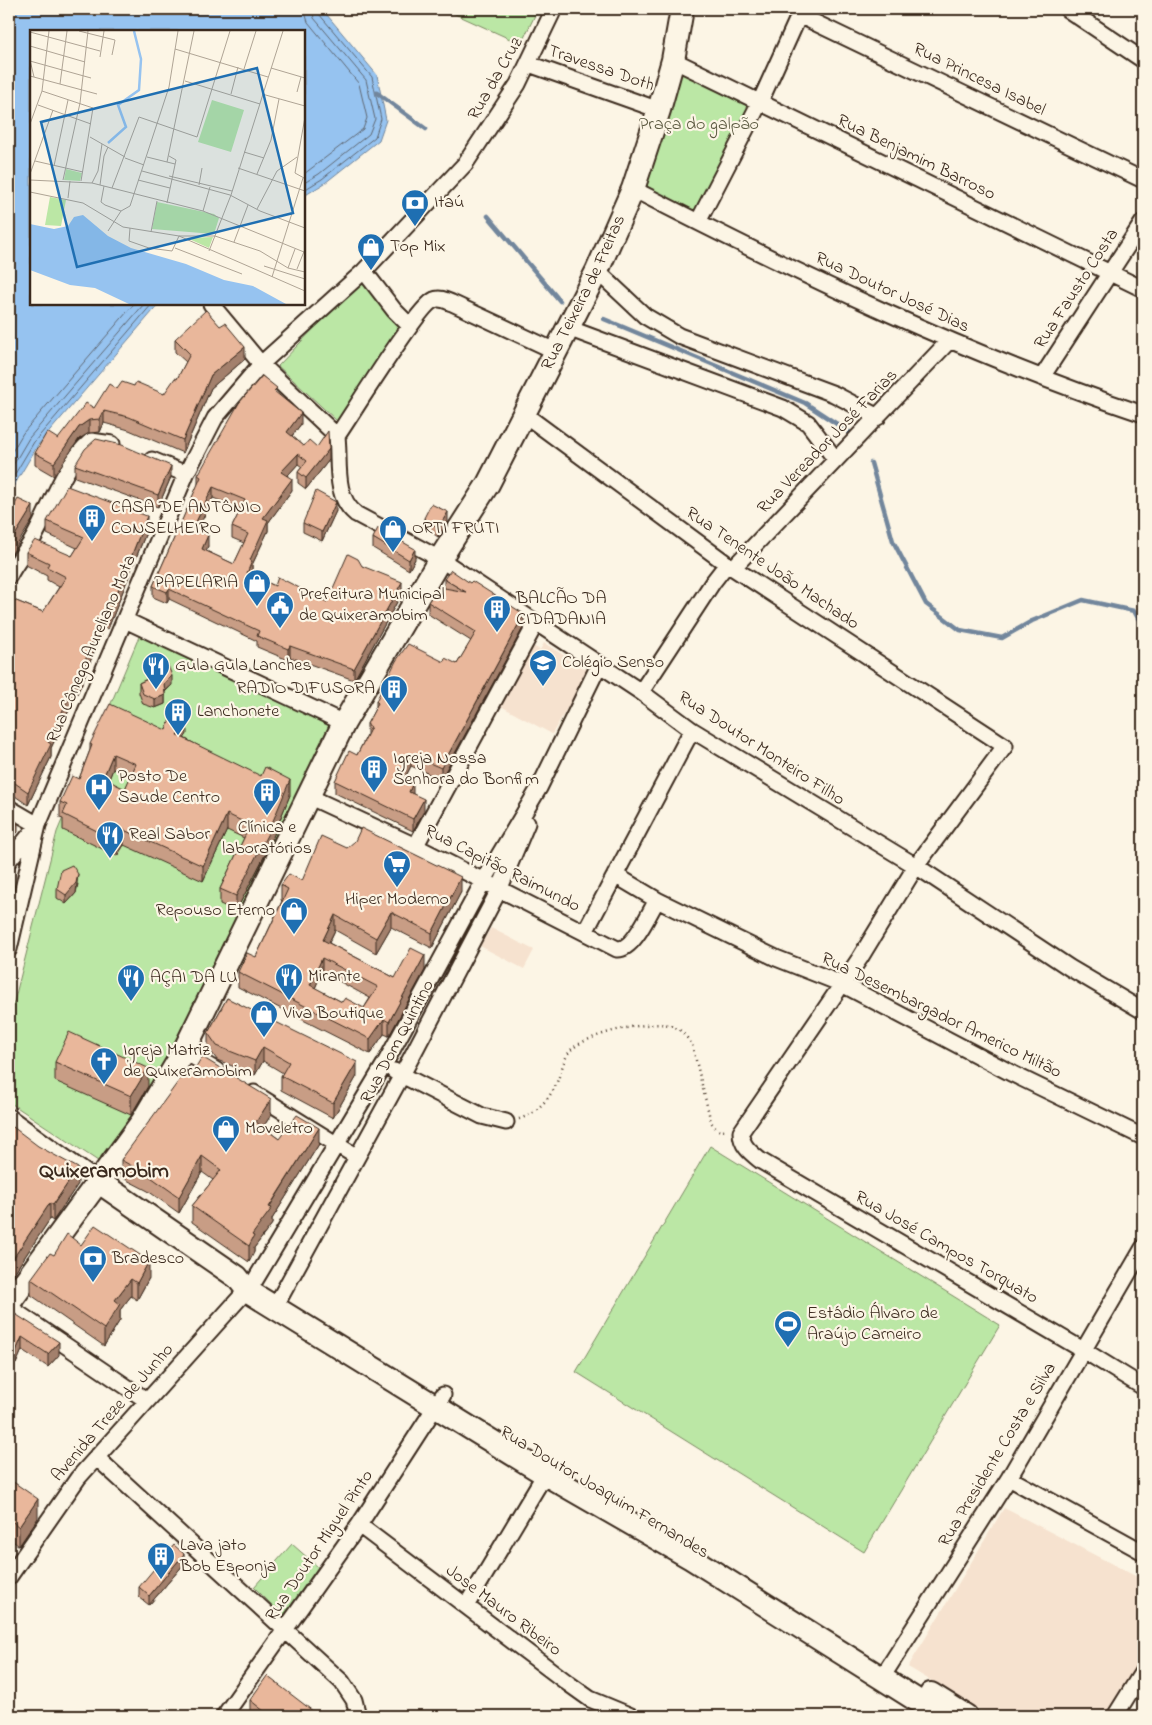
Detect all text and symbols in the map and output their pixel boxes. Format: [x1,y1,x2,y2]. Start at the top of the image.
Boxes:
inset map [30,30,305,305]
street label: Rua da Cruz [462,32,530,125]
street label: Rua Princesa Isabel [908,37,1050,123]
street label: Travessa Doth [544,39,658,99]
street label: Rua Benjamim Barroso [832,108,1000,208]
park label: Praça do galpão [639,112,759,139]
bank icon: Itaú [400,188,430,227]
place label: Itaú [434,190,464,216]
street label: Rua Teixeira de Freitas [535,211,633,375]
street label: Rua Fausto Costa [1028,224,1126,354]
shop icon: Top Mix [356,232,386,271]
place label: Top Mix [390,234,445,260]
street label: Rua Doutor José Dias [810,246,974,340]
street label: Rua Vereador José Farias [752,364,904,520]
place label: CASA DE ANTÔNIO CONSELHEIRO [111,495,261,542]
street label: Rua Tenente João Machado [680,501,864,637]
building icon: CASA DE ANTÔNIO CONSELHEIRO [77,503,107,542]
shop icon: ORTI FRUTI [378,514,408,553]
place label: ORTI FRUTI [412,516,499,542]
street label: Rua Cônego Aureliano Mota [41,551,144,748]
shop icon: PAPELARIA [242,568,272,607]
place label: PAPELARIA [154,570,238,596]
place label: Prefeitura Municipal de Quixeramobim [299,582,445,629]
place label: BALCÃO DA CIDADANIA [515,586,607,633]
public building icon: Prefeitura Municipal de Quixeramobim [265,590,295,629]
building icon: BALCÃO DA CIDADANIA [482,594,512,633]
school or university icon: Colégio Senso [528,648,558,687]
place label: Colégio Senso [562,650,664,677]
restaurant icon: Gula Gula Lanches [141,651,171,690]
place label: Gula Gula Lanches [175,653,312,679]
building icon: RADIO DIFUSORA [379,674,409,713]
place label: RADIO DIFUSORA [236,676,375,702]
street label: Rua Doutor Monteiro Filho [672,685,850,813]
building icon: Lanchonete [163,697,193,736]
place label: Lanchonete [197,699,280,725]
place label: Igreja Nossa Senhora do Bonfim [393,746,539,793]
building icon: Igreja Nossa Senhora do Bonfim [359,754,389,793]
place label: Posto De Saude Centro [118,764,220,811]
hospital icon: Posto De Saude Centro [84,772,114,811]
building icon: Clínica e laboratórios [252,777,282,816]
place label: Clínica e laboratórios [222,815,312,862]
street label: Rua Capitão Raimundo [420,818,584,920]
restaurant icon: Real Sabor [95,820,125,859]
place label: Real Sabor [129,822,210,848]
supermarket icon: Hiper Moderno [382,849,412,888]
place label: Hiper Moderno [345,887,449,913]
shop icon: Repouso Eterno [279,896,309,935]
place label: Repouso Eterno [156,898,275,924]
street label: Rua Desembargador Americo Miltão [816,946,1066,1087]
restaurant icon: Mirante [274,962,304,1001]
restaurant icon: AÇAI DA LU [116,963,146,1002]
place label: Mirante [308,964,361,990]
place label: AÇAI DA LU [150,965,238,991]
street label: Rua Dom Quintino [354,975,442,1109]
shop icon: Viva Boutique [249,999,279,1038]
place label: Viva Boutique [282,1001,385,1027]
place label: Igreja Matriz de Quixeramobim [123,1038,252,1085]
church icon: Igreja Matriz de Quixeramobim [89,1046,119,1085]
shop icon: Moveletro [211,1114,241,1153]
place label: Moveletro [245,1116,313,1142]
district label: Quixeramobim [39,1156,169,1188]
street label: Rua José Campos Torquato [849,1185,1043,1311]
bank icon: Bradesco [78,1244,108,1283]
place label: Bradesco [111,1246,184,1272]
place label: Estádio Álvaro de Araújo Carneiro [807,1301,939,1348]
sports icon: Estádio Álvaro de Araújo Carneiro [773,1309,803,1348]
street label: Avenida Treze de Junho [46,1338,180,1488]
street label: Rua Presidente Costa e Silva [932,1358,1064,1552]
street label: Rua Doutor Joaquim Fernandes [494,1420,714,1566]
street label: Rua Doutor Miguel Pinto [260,1465,381,1627]
place label: Lava jato Bob Esponja [179,1533,276,1580]
building icon: Lava jato Bob Esponja [146,1541,176,1580]
street label: Jose Mauro Ribeiro [440,1559,566,1663]

